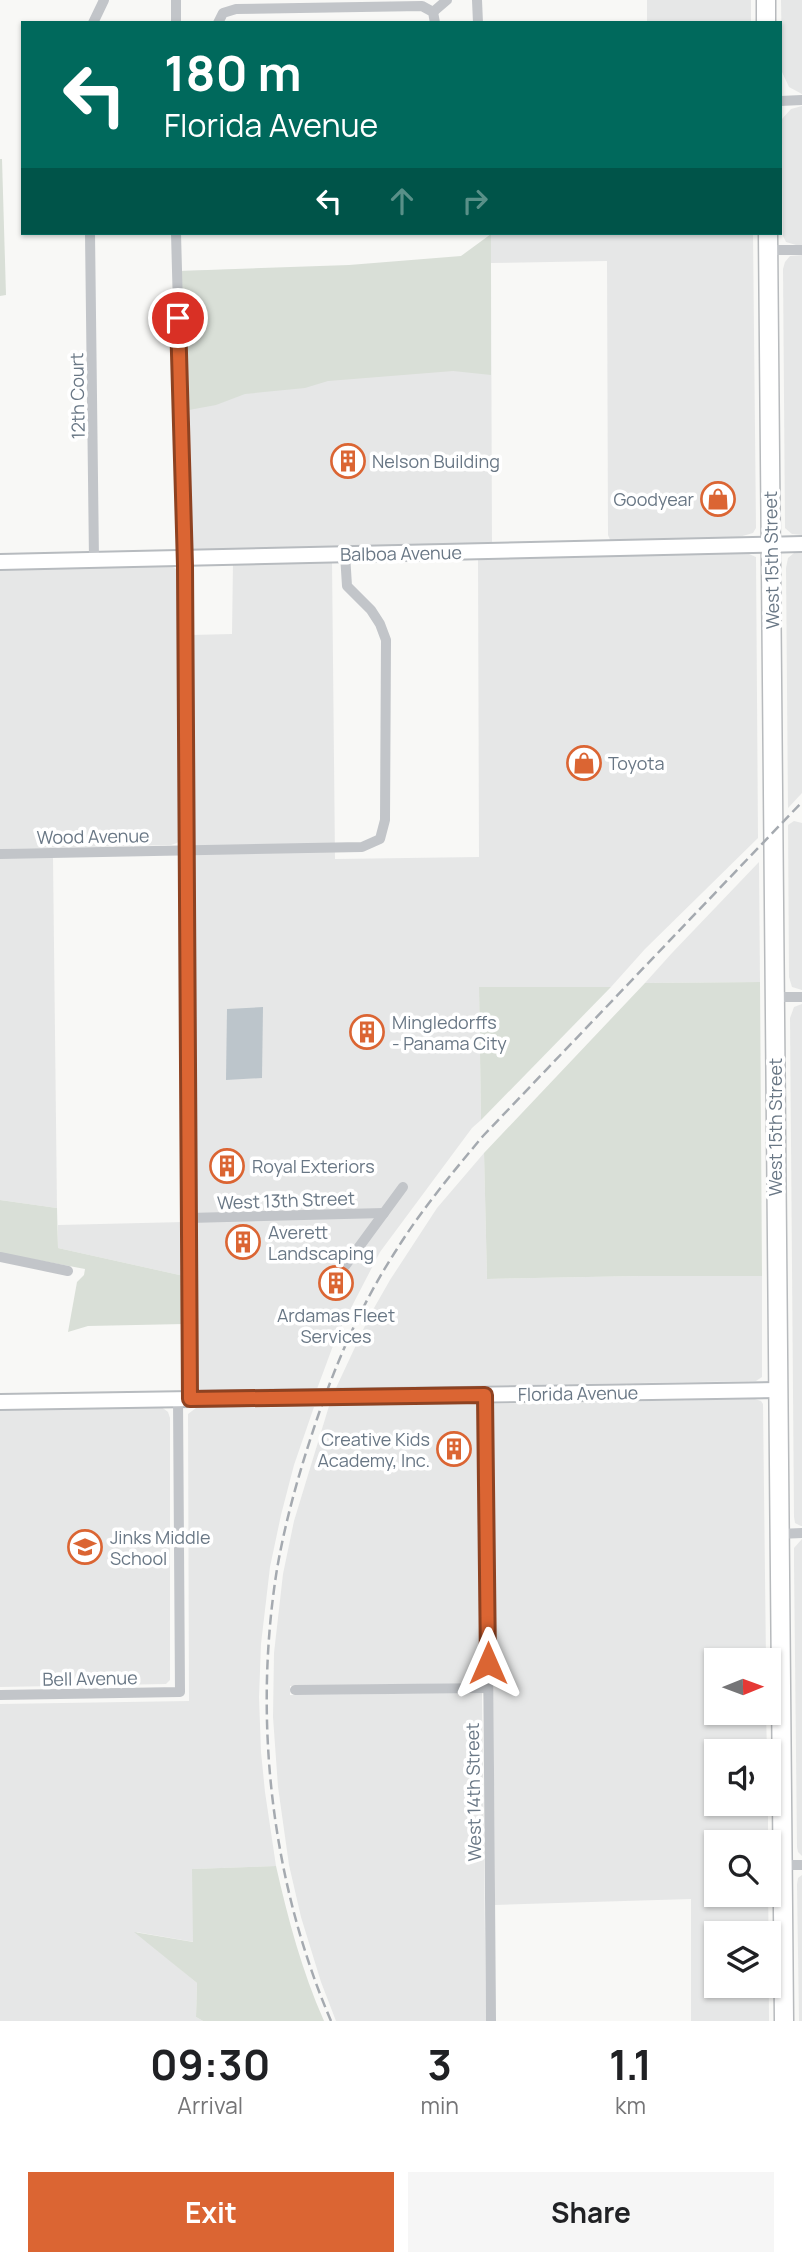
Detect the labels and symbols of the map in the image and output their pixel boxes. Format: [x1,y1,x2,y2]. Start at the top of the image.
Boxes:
pin [148,288,208,348]
street label: 12th Court [64,352,90,440]
building icon: Nelson Building [329,442,367,480]
place label: Nelson Building [372,449,500,473]
shop icon: Goodyear [699,480,737,518]
place label: Goodyear [613,487,694,511]
street label: West 15th Street [758,491,784,629]
street label: Balboa Avenue [340,540,462,566]
shop icon: Toyota [565,744,603,782]
place label: Toyota [608,751,665,775]
street label: Wood Avenue [36,823,150,849]
place label: Mingledorffs - Panama City [392,1010,507,1055]
building icon: Mingledorffs - Panama City [348,1013,386,1051]
street label: West 15th Street [763,1058,787,1196]
building icon: Royal Exteriors [208,1147,246,1185]
place label: Royal Exteriors [252,1154,375,1178]
street label: West 13th Street [217,1186,355,1214]
place label: Averett Landscaping [268,1220,374,1265]
building icon: Averett Landscaping [224,1223,262,1261]
building icon: Ardamas Fleet Services [317,1264,355,1302]
place label: Ardamas Fleet Services [277,1303,395,1348]
street label: Florida Avenue [518,1380,638,1406]
place label: Creative Kids Academy, Inc. [317,1427,430,1472]
building icon: Creative Kids Academy, Inc. [435,1430,473,1468]
place label: Jinks Middle School [110,1525,210,1570]
school or university icon: Jinks Middle School [66,1528,104,1566]
position arrow [451,1626,525,1700]
north arrow [704,1648,780,1726]
street label: Bell Avenue [42,1665,138,1691]
street label: West 14th Street [460,1723,486,1861]

